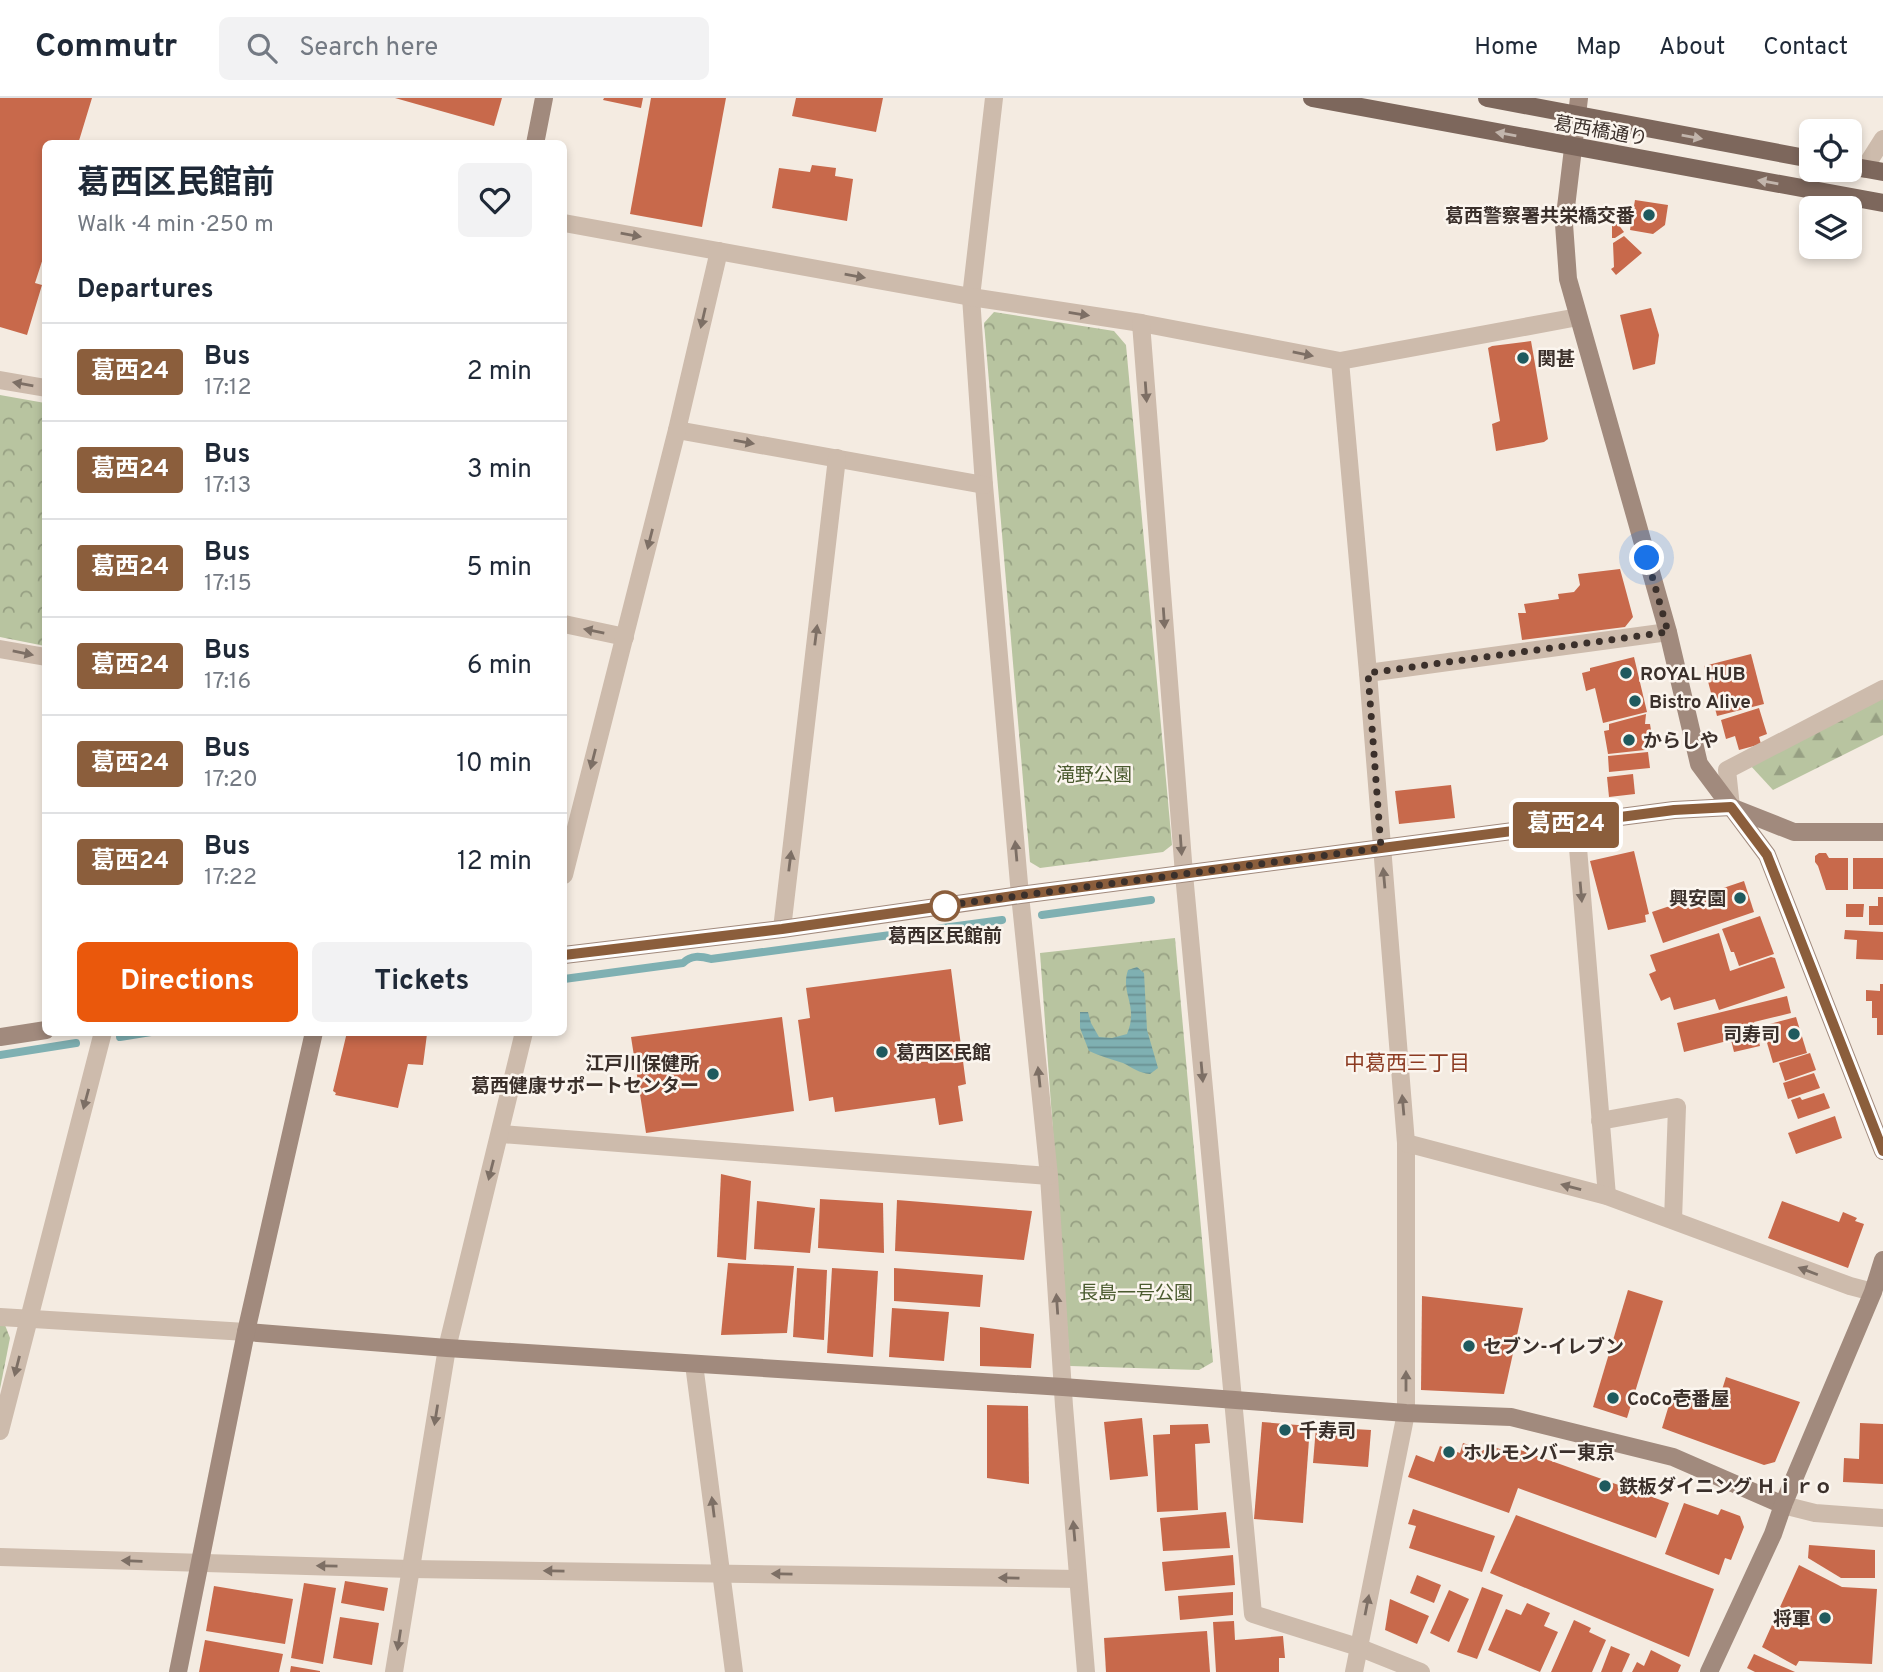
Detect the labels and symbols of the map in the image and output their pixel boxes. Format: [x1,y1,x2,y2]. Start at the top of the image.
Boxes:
street label: 葛西橋通り [1552,112,1650,152]
one-way arrow [1495,128,1517,139]
one-way arrow [1681,132,1703,143]
one-way arrow [1757,176,1779,187]
place label: 葛西警察署共栄橋交番 [1445,205,1635,229]
marker: 葛西警察署共栄橋交番 [1641,207,1657,223]
one-way arrow [620,230,642,241]
one-way arrow [844,271,866,282]
one-way arrow [697,307,708,329]
one-way arrow [1068,309,1090,320]
place label: 関甚 [1537,348,1575,372]
one-way arrow [1292,349,1314,360]
marker: 関甚 [1515,350,1531,366]
one-way arrow [12,378,34,389]
one-way arrow [1141,381,1152,403]
one-way arrow [734,437,756,448]
one-way arrow [644,528,655,550]
your location [1629,540,1664,575]
one-way arrow [1159,608,1170,630]
one-way arrow [811,624,822,646]
one-way arrow [583,625,605,636]
one-way arrow [12,648,34,659]
place label: ROYAL HUB [1640,663,1746,687]
marker: ROYAL HUB [1618,665,1634,681]
place label: Bistro Alive [1649,691,1751,715]
marker: Bistro Alive [1627,693,1643,709]
place label: からしや [1643,730,1719,754]
marker: からしや [1621,732,1637,748]
one-way arrow [588,749,598,770]
park label: 滝野公園 [1056,764,1132,788]
line badge: 葛西24 [1517,802,1615,848]
one-way arrow [1176,834,1187,856]
one-way arrow [1011,840,1022,862]
one-way arrow [784,850,795,872]
one-way arrow [1378,867,1389,889]
one-way arrow [1576,881,1587,903]
place label: 興安園 [1669,888,1726,912]
marker: 興安園 [1732,890,1748,906]
marker: 葛西区民館前 [930,891,960,921]
place label: 葛西区民館前 [888,925,1002,949]
place label: 司寿司 [1723,1024,1780,1048]
marker: 司寿司 [1786,1026,1802,1042]
place label: 葛西区民館 [896,1042,991,1066]
marker: 葛西区民館 [874,1044,890,1060]
district label: 中葛西三丁目 [1344,1051,1470,1078]
place label: 江戸川保健所 葛西健康サポートセンター [471,1053,699,1099]
one-way arrow [1197,1061,1208,1083]
marker: 江戸川保健所 葛西健康サポートセンター [705,1066,721,1082]
one-way arrow [1033,1066,1044,1088]
one-way arrow [80,1088,91,1110]
one-way arrow [1397,1094,1408,1116]
one-way arrow [486,1160,497,1182]
one-way arrow [1560,1181,1581,1191]
one-way arrow [1798,1265,1819,1276]
park label: 長島一号公園 [1079,1282,1193,1306]
one-way arrow [1051,1293,1062,1315]
place label: セブン-イレブン [1483,1336,1624,1360]
marker: セブン-イレブン [1461,1338,1477,1354]
one-way arrow [11,1356,21,1377]
one-way arrow [1400,1370,1412,1392]
place label: CoCo壱番屋 [1627,1388,1729,1412]
marker: CoCo壱番屋 [1605,1390,1621,1406]
one-way arrow [430,1404,441,1426]
place label: 千寿司 [1299,1420,1356,1444]
marker: 千寿司 [1277,1422,1293,1438]
place label: ホルモンバー東京 [1463,1442,1615,1466]
marker: ホルモンバー東京 [1441,1444,1457,1460]
place label: 鉄板ダイニング Ｈｉｒｏ [1619,1476,1833,1500]
marker: 鉄板ダイニング Ｈｉｒｏ [1597,1478,1613,1494]
one-way arrow [707,1496,718,1518]
one-way arrow [1068,1520,1079,1542]
one-way arrow [121,1556,143,1567]
one-way arrow [316,1561,338,1572]
one-way arrow [543,1565,565,1576]
one-way arrow [771,1568,793,1580]
one-way arrow [998,1572,1020,1584]
one-way arrow [1361,1594,1372,1616]
place label: 将軍 [1773,1608,1811,1632]
marker: 将軍 [1817,1610,1833,1626]
one-way arrow [394,1629,405,1651]

